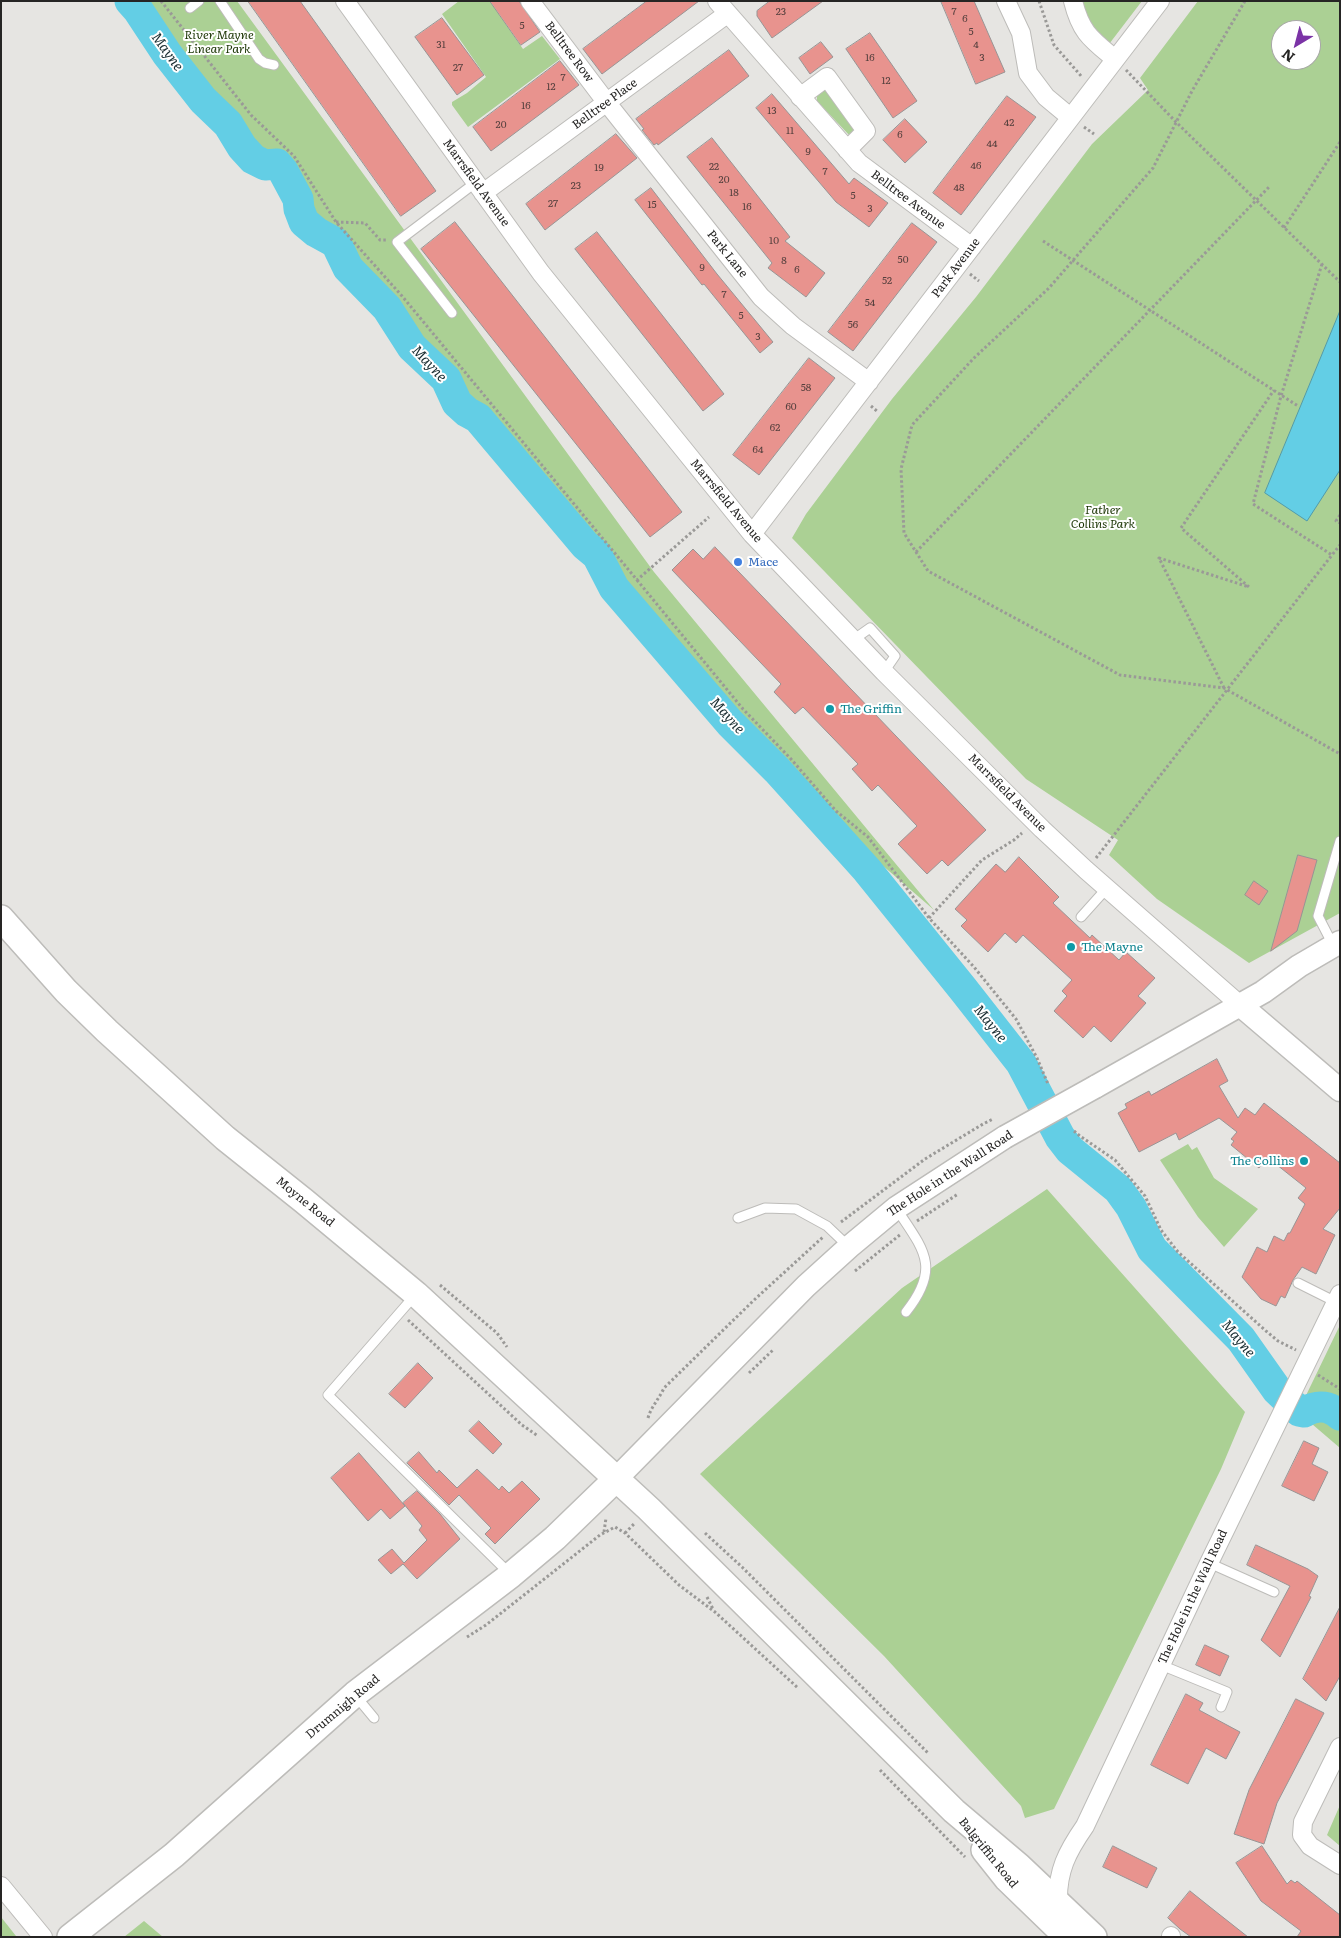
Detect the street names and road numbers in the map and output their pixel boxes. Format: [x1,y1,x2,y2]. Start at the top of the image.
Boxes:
street label: Belltree Row [541,19,597,85]
street label: Belltree Place [570,76,640,132]
street label: Marrsfield Avenue [439,137,513,229]
street label: Belltree Avenue [868,167,948,233]
street label: Park Lane [704,227,750,281]
street label: Park Avenue [929,235,983,301]
street label: Marrsfield Avenue [687,456,765,546]
street label: Marrsfield Avenue [965,751,1049,835]
street label: The Hole in the Wall Road [884,1128,1016,1220]
street label: Moyne Road [273,1174,337,1230]
street label: The Hole in the Wall Road [1155,1527,1231,1667]
street label: Drumnigh Road [303,1672,383,1742]
street label: Balgriffin Road [955,1815,1021,1891]

